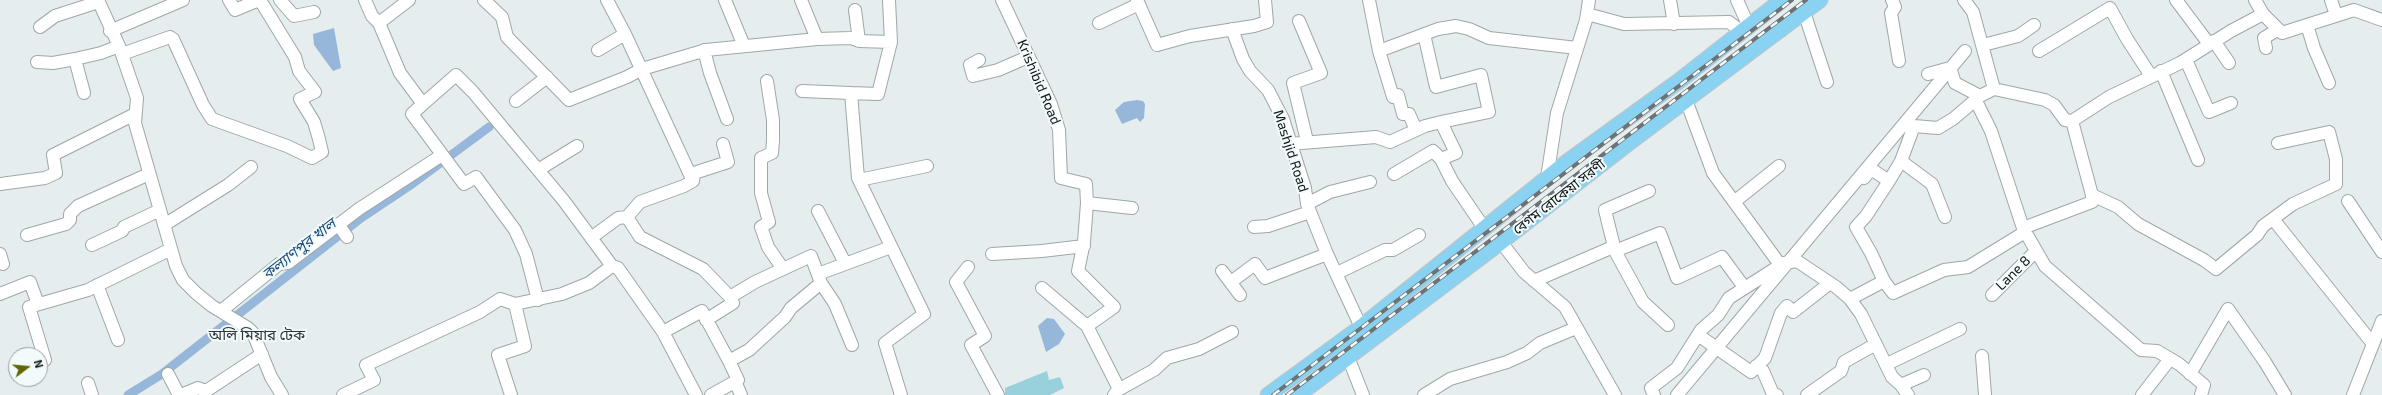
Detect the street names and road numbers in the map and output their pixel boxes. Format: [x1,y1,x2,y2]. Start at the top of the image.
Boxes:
street label: Krishibid Road [1014,37,1064,127]
street label: Mashjid Road [1270,108,1312,194]
street label: বেগম রোকেয়া সরণী [1509,156,1609,238]
street label: Lane 8 [1992,252,2034,294]

